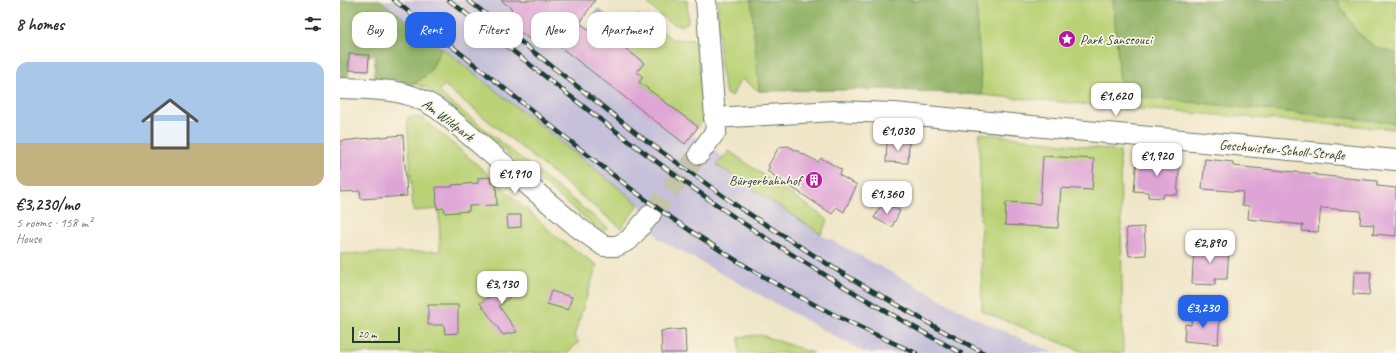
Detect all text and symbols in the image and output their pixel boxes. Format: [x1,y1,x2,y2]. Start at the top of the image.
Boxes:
chip: Buy [352,12,397,48]
chip: Rent [405,12,456,48]
chip: Filters [464,12,523,48]
chip: New [531,12,579,48]
chip: Apartment [587,12,666,48]
icon: filters [302,13,324,35]
text: 8 homes [16,14,64,35]
place icon: Park Sanssouci [1057,29,1077,49]
place label: Park Sanssouci [1080,31,1154,48]
pin: €1,620 [1083,83,1149,117]
icon: home [134,88,206,160]
text: €1,620 [1100,88,1132,104]
street label: Am Wildpark [419,95,478,145]
pin: €1,030 [865,118,931,152]
text: €1,030 [882,123,914,139]
street label: Geschwister-Scholl-Straße [1219,136,1347,164]
pin: €1,920 [1124,143,1190,177]
text: €1,920 [1141,148,1173,164]
pin: €1,910 [482,161,548,195]
text: €1,910 [499,166,531,182]
building icon: Bürgerbahnhof [804,170,824,190]
place label: Bürgerbahnhof [729,172,804,189]
pin: €1,360 [854,181,920,215]
text: €1,360 [871,186,903,202]
text: €3,230/mo [16,194,79,215]
text: 5 rooms · 158 m² [16,215,92,231]
pin: €2,890 [1177,230,1243,264]
text: House [16,231,41,247]
text: €2,890 [1194,235,1226,251]
pin: €3,130 [469,271,535,305]
text: €3,130 [486,276,518,292]
pin: €3,230 [1170,295,1236,329]
text: €3,230 [1187,300,1219,316]
scale bar [352,325,400,344]
text: 20 m [358,327,377,341]

